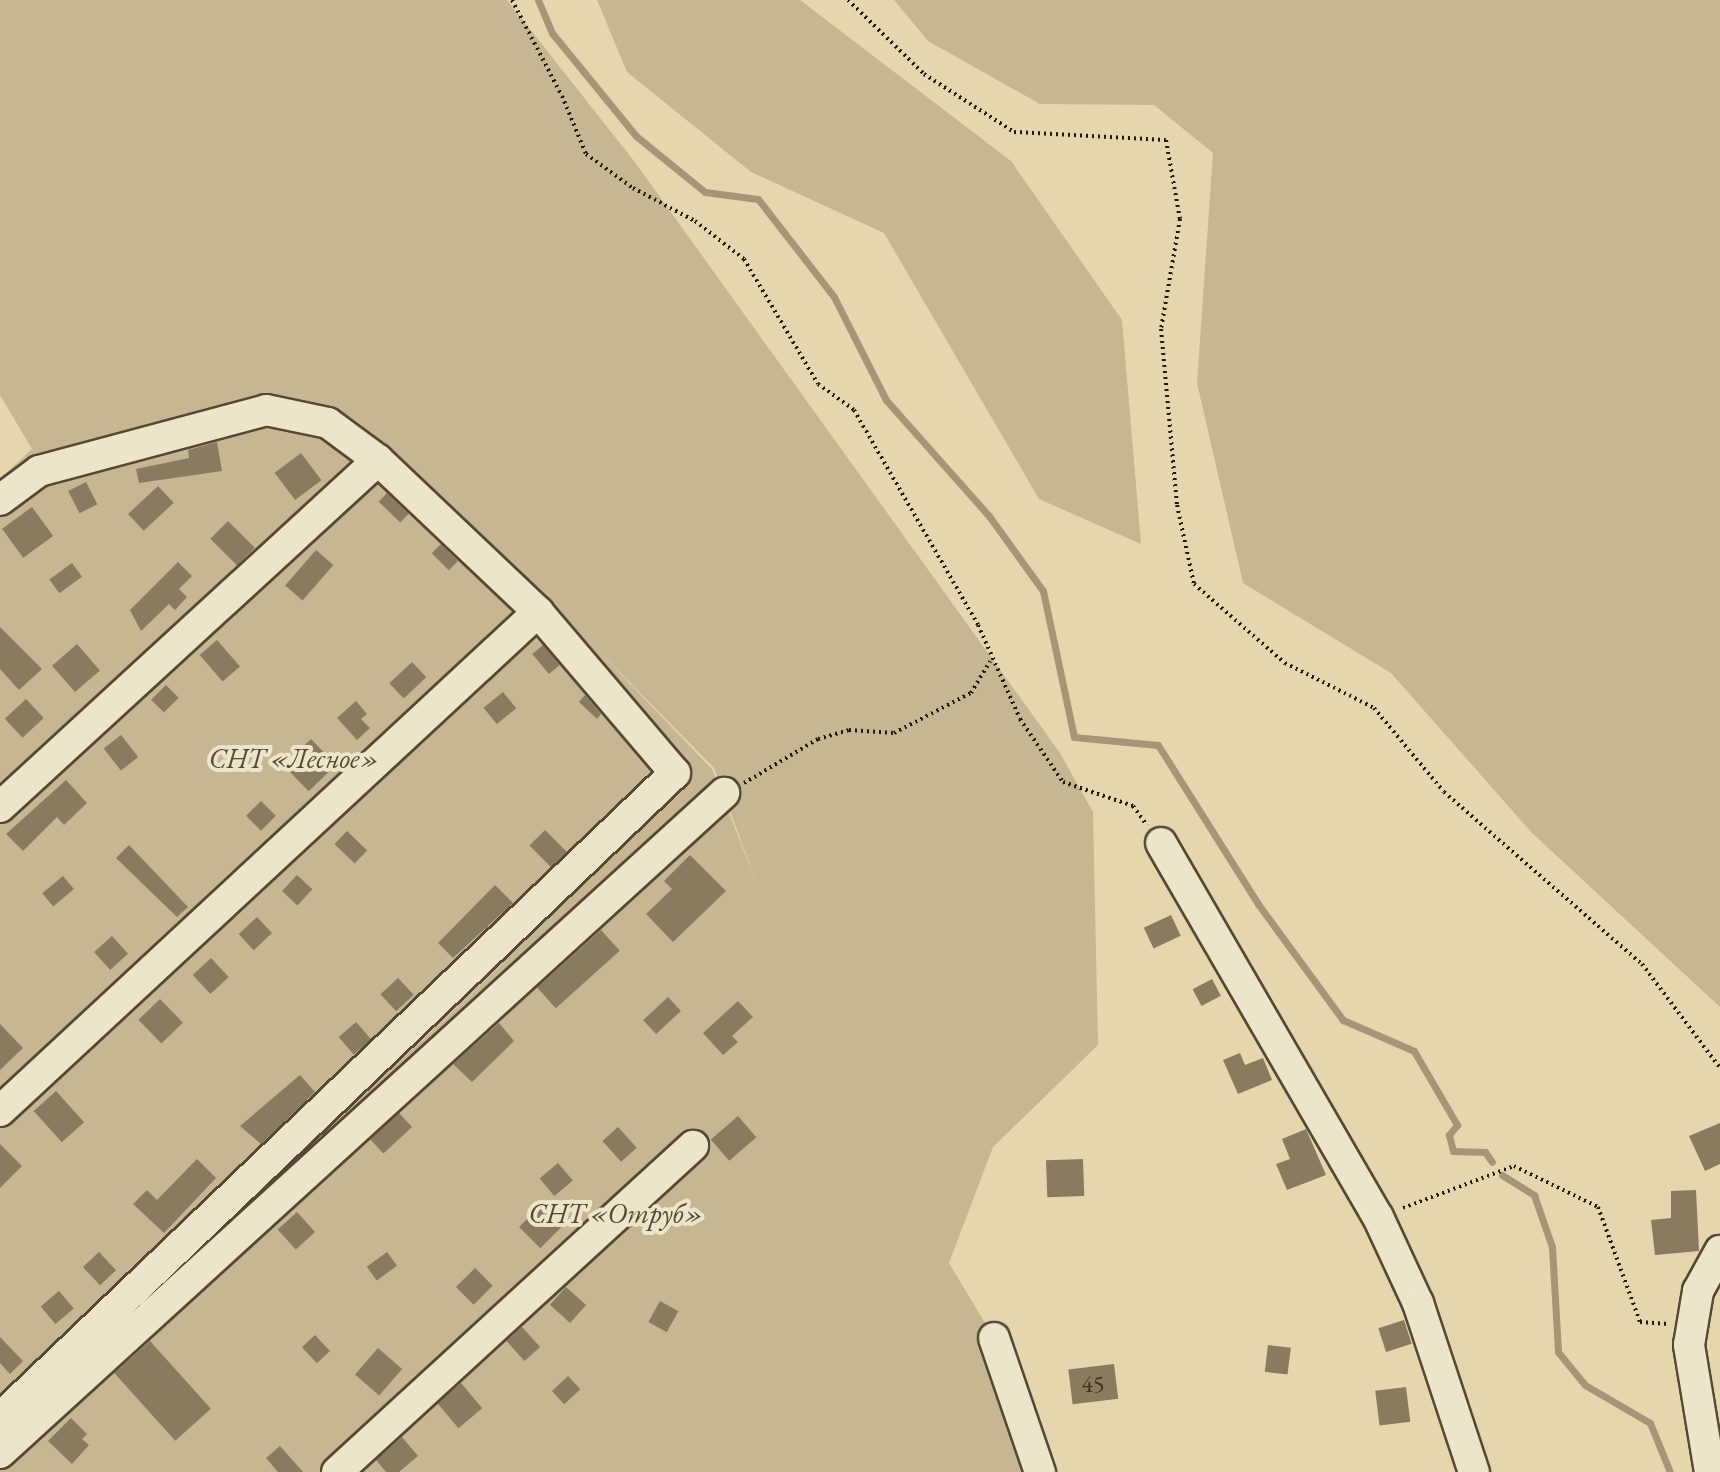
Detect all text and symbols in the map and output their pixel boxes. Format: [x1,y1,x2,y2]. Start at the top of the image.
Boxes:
park label: СНТ «Лесное» [209,741,379,775]
park label: СНТ «Отруб» [529,1196,703,1230]
house number: 45 [1081,1370,1105,1398]

